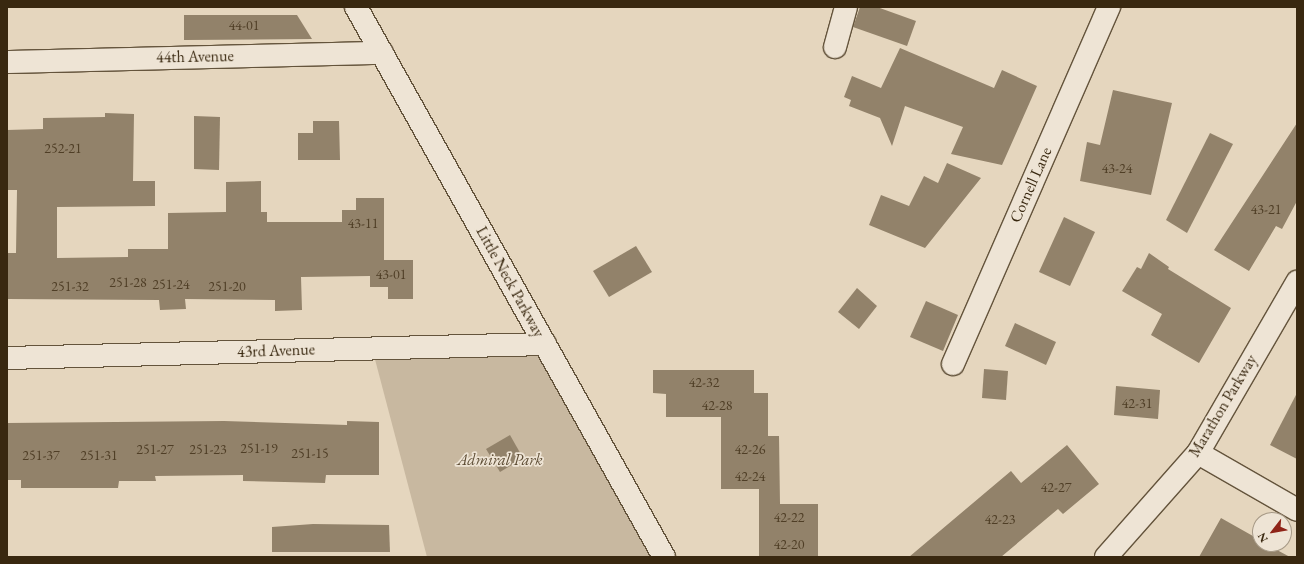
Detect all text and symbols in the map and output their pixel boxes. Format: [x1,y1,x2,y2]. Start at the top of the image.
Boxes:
house number: 44-01 [229,17,259,33]
street label: 44th Avenue [156,47,234,67]
house number: 252-21 [44,140,82,156]
street label: Cornell Lane [1006,144,1056,226]
house number: 43-24 [1102,160,1132,176]
house number: 43-21 [1251,201,1281,217]
house number: 43-11 [348,215,378,231]
street label: Little Neck Parkway [472,223,548,341]
house number: 43-01 [376,266,406,282]
house number: 251-28 [109,274,147,290]
house number: 251-24 [152,276,190,292]
house number: 251-32 [51,278,89,294]
house number: 251-20 [208,278,246,294]
street label: 43rd Avenue [237,340,315,362]
street label: Marathon Parkway [1185,351,1261,461]
house number: 42-32 [689,374,719,390]
house number: 42-31 [1122,395,1152,411]
house number: 42-28 [702,397,732,413]
house number: 251-19 [240,440,278,456]
house number: 251-27 [136,441,174,457]
house number: 251-23 [189,441,227,457]
house number: 42-26 [735,441,765,457]
house number: 251-15 [291,445,329,461]
house number: 251-37 [22,447,60,463]
house number: 251-31 [80,447,118,463]
park label: Admiral Park [457,450,543,470]
house number: 42-24 [735,468,765,484]
house number: 42-27 [1041,479,1071,495]
house number: 42-22 [774,509,804,525]
house number: 42-23 [985,511,1015,527]
north arrow [1252,512,1292,552]
text: N [1254,530,1271,545]
house number: 42-20 [774,536,804,552]

